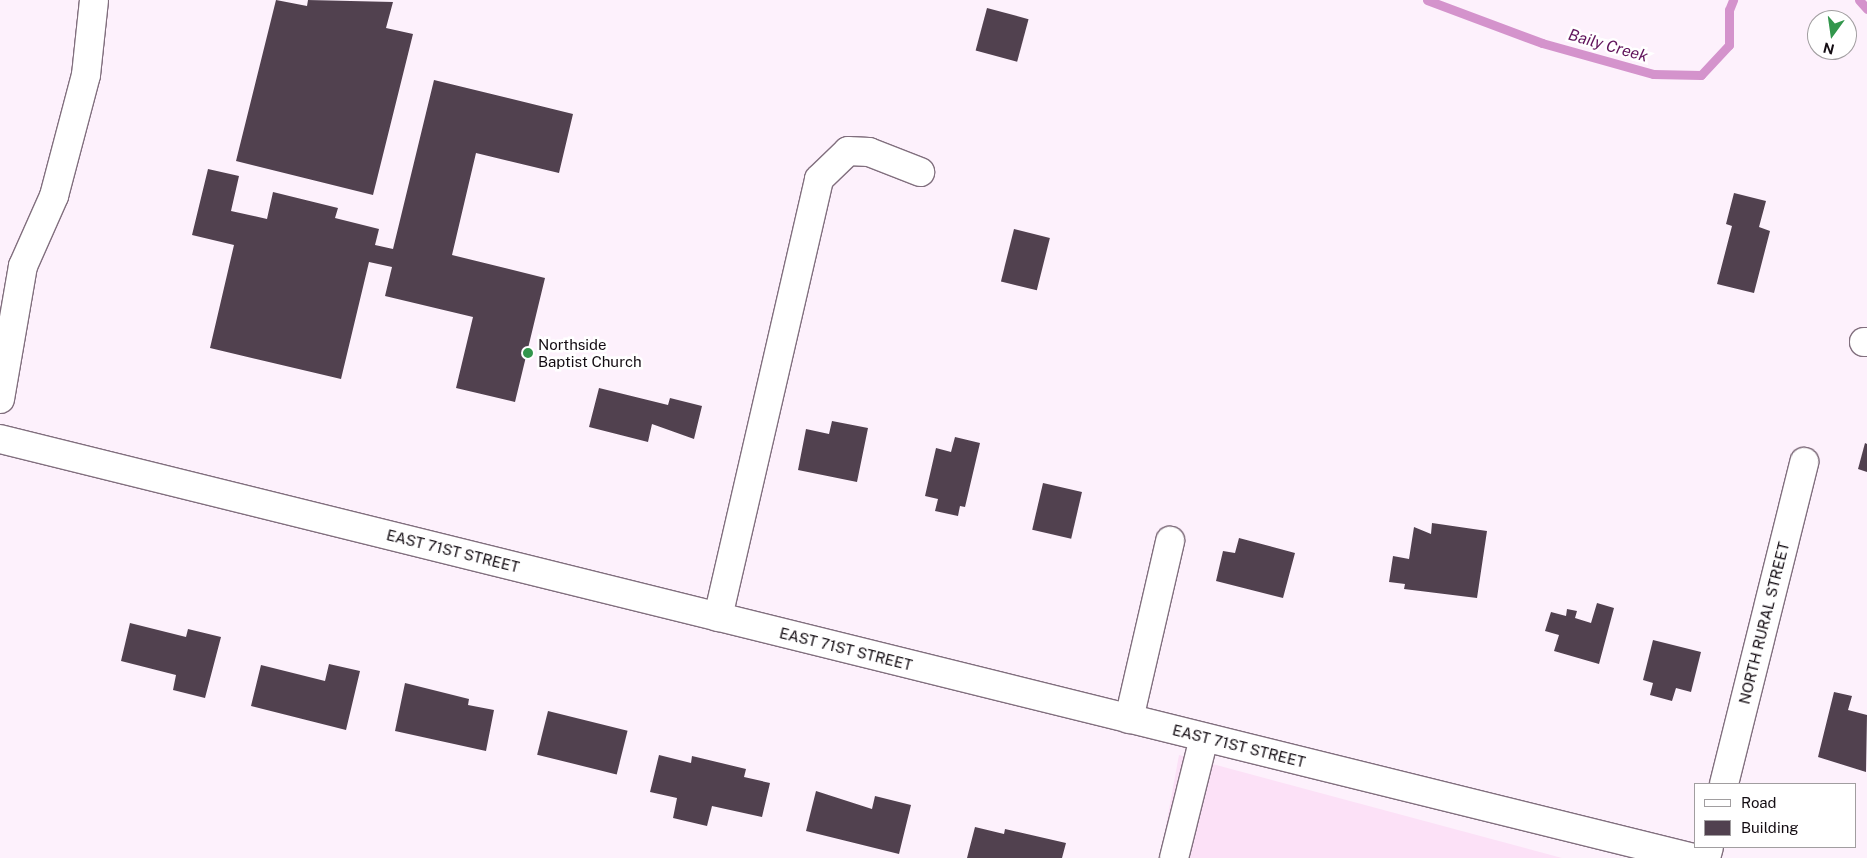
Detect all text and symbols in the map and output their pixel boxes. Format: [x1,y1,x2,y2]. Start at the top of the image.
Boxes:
north arrow [1807,10,1857,60]
water label: Baily Creek [1566,25,1650,67]
text: N [1821,39,1836,58]
place label: Northside Baptist Church [538,335,642,370]
marker: Northside Baptist Church [522,347,534,359]
street label: EAST 71ST STREET [385,526,521,576]
street label: NORTH RURAL STREET [1735,540,1793,706]
street label: EAST 71ST STREET [778,624,914,674]
street label: EAST 71ST STREET [1171,721,1307,771]
legend [1694,783,1857,848]
text: Road [1741,794,1777,811]
text: Building [1741,819,1799,836]

